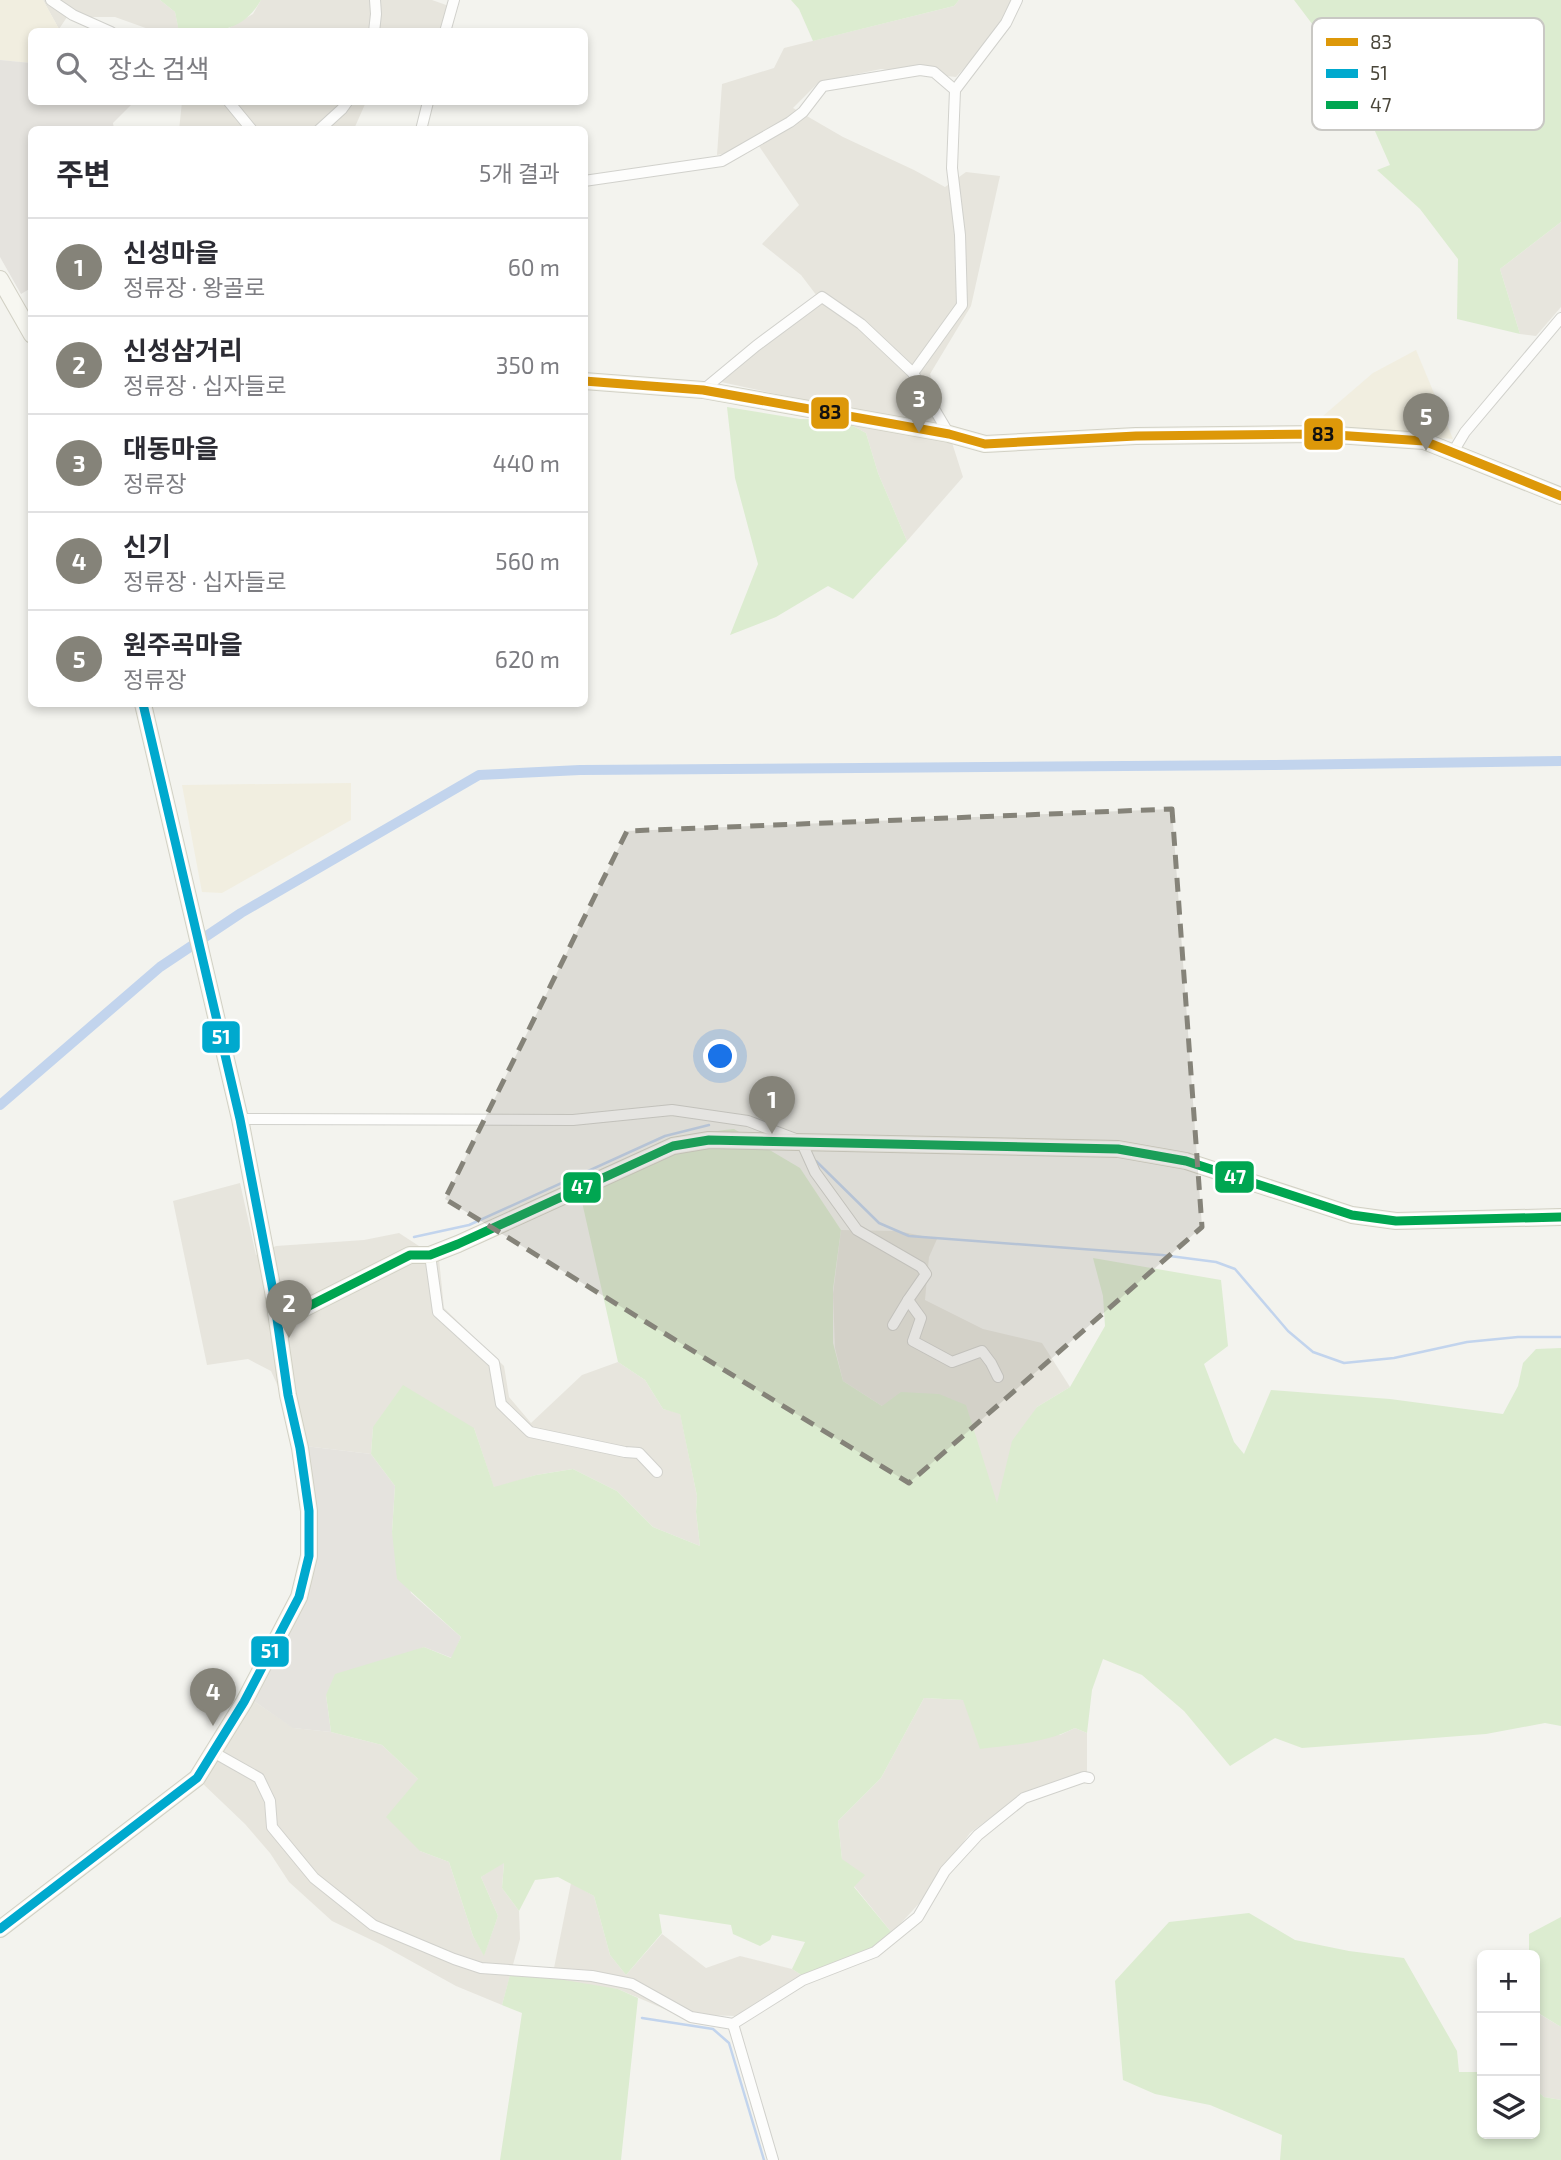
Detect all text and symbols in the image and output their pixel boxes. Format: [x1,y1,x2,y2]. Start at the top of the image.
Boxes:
legend [1312,18,1544,130]
search box [28,28,588,105]
text: 83 [1370,30,1392,53]
icon: search [52,48,90,86]
text: 장소 검색 [108,52,209,83]
text: 51 [1370,61,1388,84]
text: 47 [1370,93,1392,116]
text: 주변 [56,155,111,191]
text: 5개 결과 [479,159,560,187]
text: 신성마을 [123,236,219,267]
text: 1 [74,253,84,281]
text: 60 m [508,253,560,281]
text: 정류장 · 왕골로 [123,273,266,301]
text: 신성삼거리 [123,334,243,365]
text: 2 [72,351,86,379]
text: 350 m [496,351,560,379]
text: 정류장 · 십자들로 [123,371,287,399]
pin: 3 [896,375,942,433]
pin: 5 [1403,393,1449,451]
line badge: 83 [810,396,850,430]
text: 83 [819,400,841,423]
line badge: 83 [1303,417,1344,451]
text: 83 [1312,422,1334,445]
text: 대동마을 [123,432,219,463]
text: 3 [72,449,86,477]
text: 440 m [493,449,560,477]
text: 정류장 [123,469,186,497]
text: 신기 [123,530,171,561]
text: 4 [72,547,86,575]
text: 560 m [495,547,560,575]
text: 정류장 · 십자들로 [123,567,287,595]
text: 원주곡마을 [123,628,243,659]
text: 5 [73,645,85,673]
text: 620 m [495,645,560,673]
text: 정류장 [123,665,186,693]
line badge: 51 [201,1020,241,1054]
text: 51 [212,1025,230,1048]
your location [703,1039,737,1073]
pin: 1 [749,1076,795,1134]
line badge: 47 [1214,1160,1255,1194]
text: 47 [1224,1165,1246,1188]
line badge: 47 [562,1171,602,1204]
text: 47 [571,1175,593,1198]
pin: 2 [266,1280,312,1338]
line badge: 51 [250,1635,290,1668]
text: 51 [261,1639,279,1662]
pin: 4 [190,1668,236,1726]
map controls [1477,1950,1540,2139]
button: + [1477,1950,1540,2013]
button: − [1477,2013,1540,2076]
button: layers [1477,2076,1540,2139]

